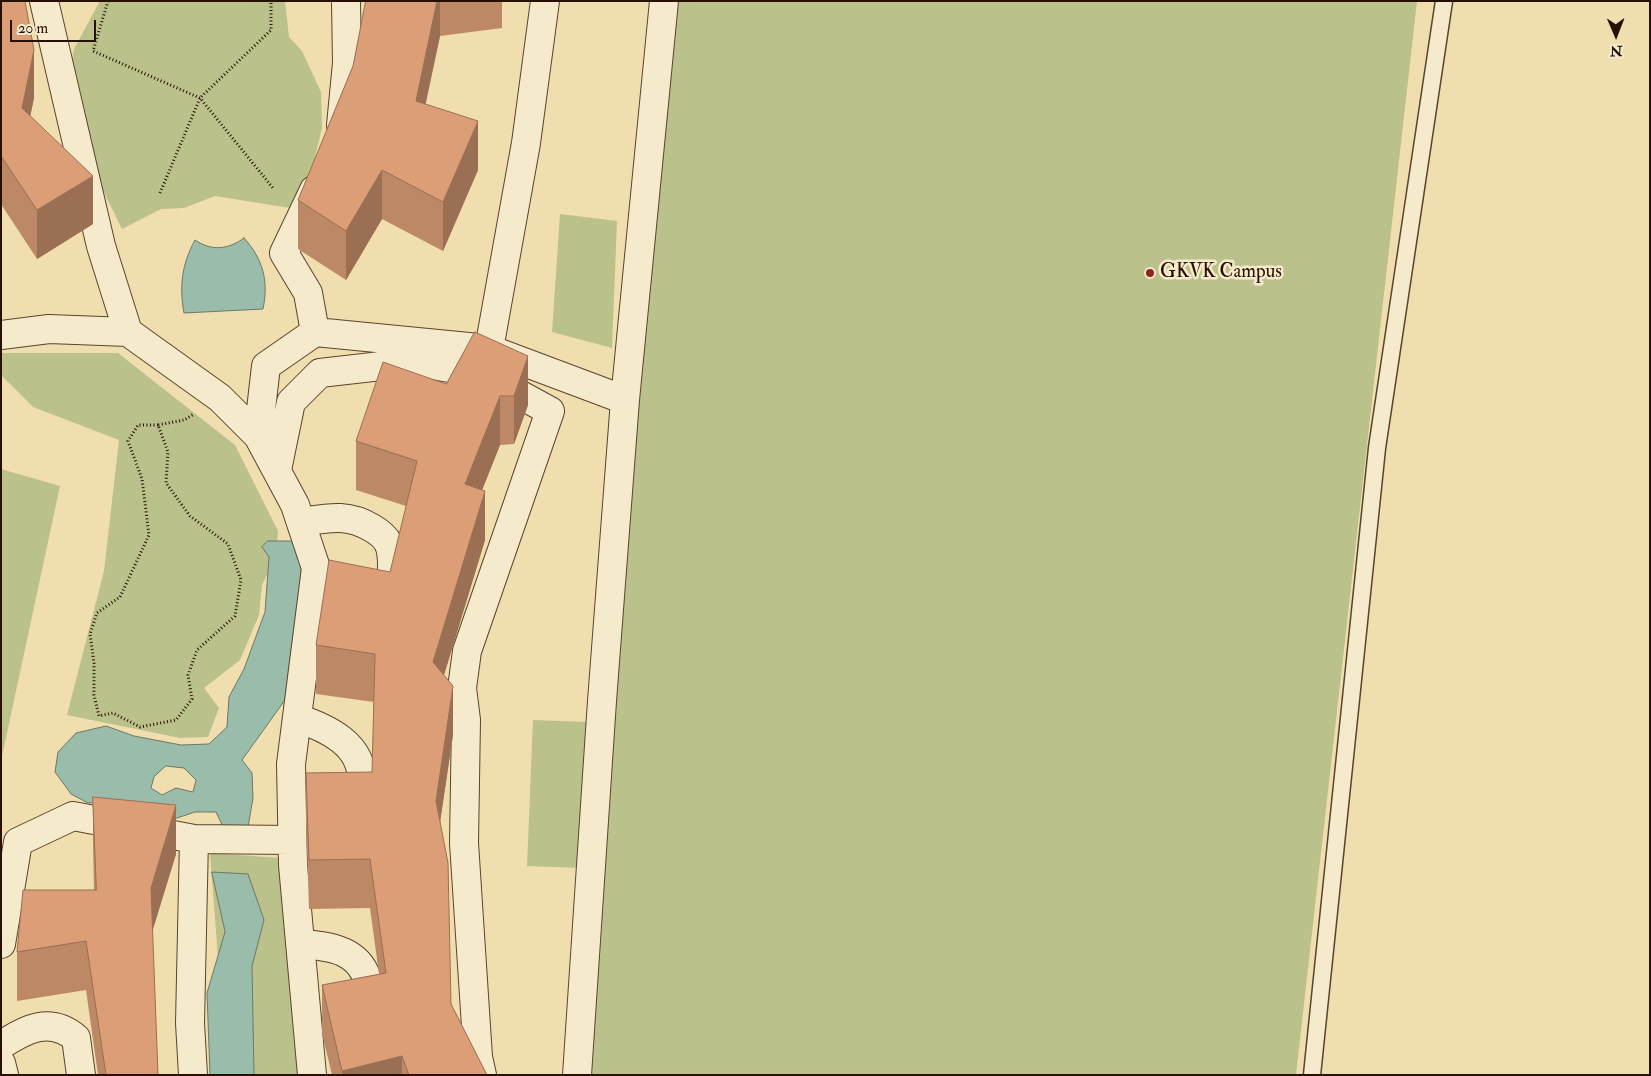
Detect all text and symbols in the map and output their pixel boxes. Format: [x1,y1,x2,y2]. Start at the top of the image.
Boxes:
scale bar [12,10,99,42]
north arrow [1591,10,1641,60]
text: 20 m [18,19,48,38]
text: N [1610,42,1623,59]
place label: GKVK Campus [1160,262,1282,284]
marker: GKVK Campus [1144,267,1156,279]

